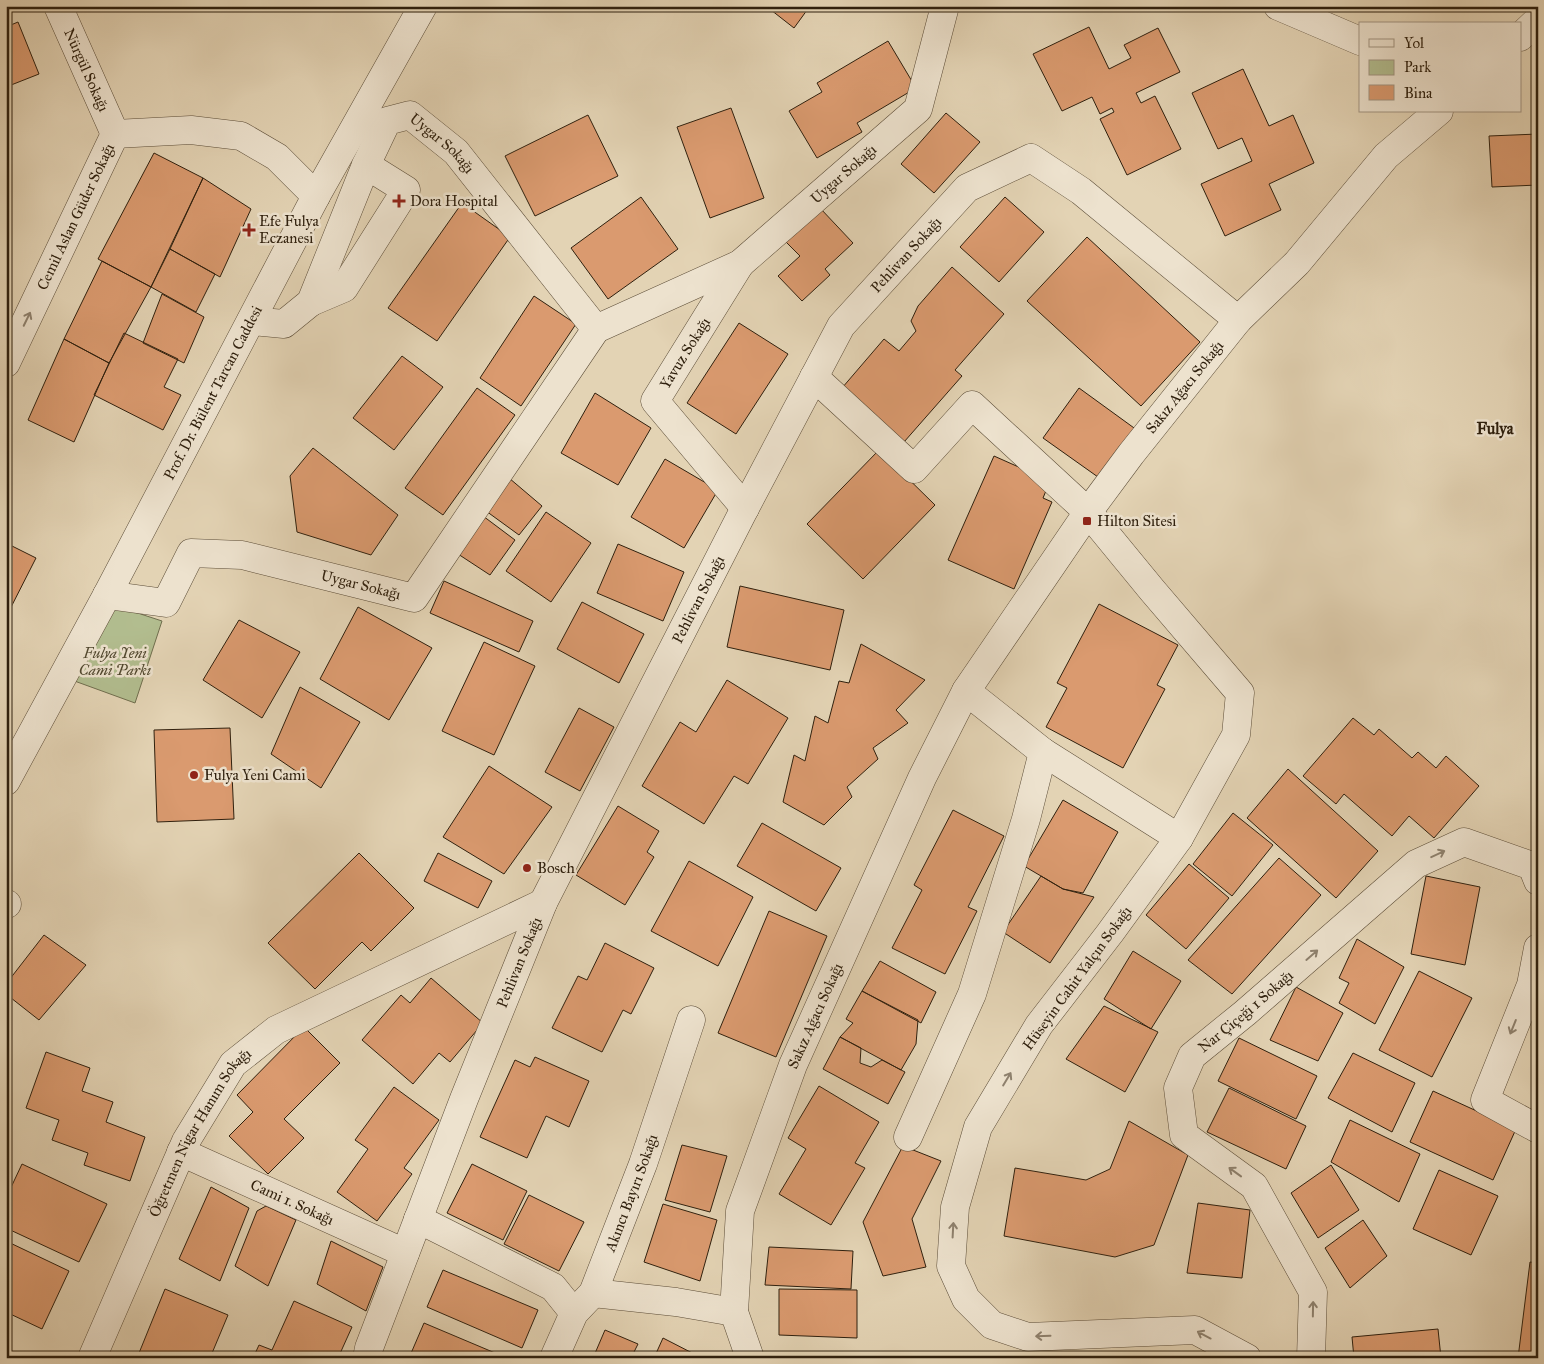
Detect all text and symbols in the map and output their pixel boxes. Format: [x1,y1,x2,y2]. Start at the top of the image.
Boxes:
legend [1359,22,1522,112]
street label: Nürgül Sokağı [60,26,113,114]
text: Yol [1404,34,1425,52]
text: Park [1404,58,1431,76]
text: Bina [1404,84,1433,102]
street label: Uygar Sokağı [406,109,478,177]
street label: Uygar Sokağı [807,140,880,207]
street label: Cemil Aslan Güder Sokağı [33,141,118,293]
place label: Dora Hospital [410,192,499,210]
marker: Dora Hospital [392,194,406,208]
place label: Efe Fulya Eczanesi [259,212,320,247]
street label: Pehlivan Sokağı [867,213,945,296]
marker: Efe Fulya Eczanesi [243,224,255,236]
street label: Prof. Dr. Bülent Tarcan Caddesi [160,303,266,483]
one-way arrow [23,312,32,327]
street label: Yavuz Sokağı [656,314,714,392]
street label: Sakız Ağacı Sokağı [1142,337,1227,437]
district label: Fulya [1476,419,1515,439]
place label: Hilton Sitesi [1097,512,1176,530]
marker: Hilton Sitesi [1081,515,1093,527]
street label: Pehlivan Sokağı [668,552,728,646]
street label: Uygar Sokağı [319,566,403,603]
park label: Fulya Yeni Cami Parkı [79,644,152,679]
place label: Fulya Yeni Cami [204,766,306,784]
marker: Fulya Yeni Cami [188,769,200,781]
one-way arrow [1430,849,1445,858]
place label: Bosch [537,859,575,877]
marker: Bosch [521,862,533,874]
street label: Hüseyin Cahit Yalçın Sokağı [1019,902,1135,1054]
street label: Pehlivan Sokağı [493,914,545,1010]
one-way arrow [1305,949,1318,960]
street label: Sakız Ağacı Sokağı [783,960,847,1072]
street label: Nar Çiçeği 1 Sokağı [1194,966,1297,1056]
one-way arrow [1508,1019,1518,1034]
street label: Öğretmen Nigar Hanım Sokağı [144,1044,255,1220]
one-way arrow [1002,1072,1012,1086]
street label: Akıncı Bayırı Sokağı [601,1132,661,1255]
one-way arrow [1228,1167,1242,1177]
street label: Cami 1. Sokağı [248,1176,337,1229]
one-way arrow [949,1222,958,1238]
one-way arrow [1308,1302,1318,1318]
one-way arrow [1197,1330,1212,1340]
one-way arrow [1036,1332,1052,1341]

